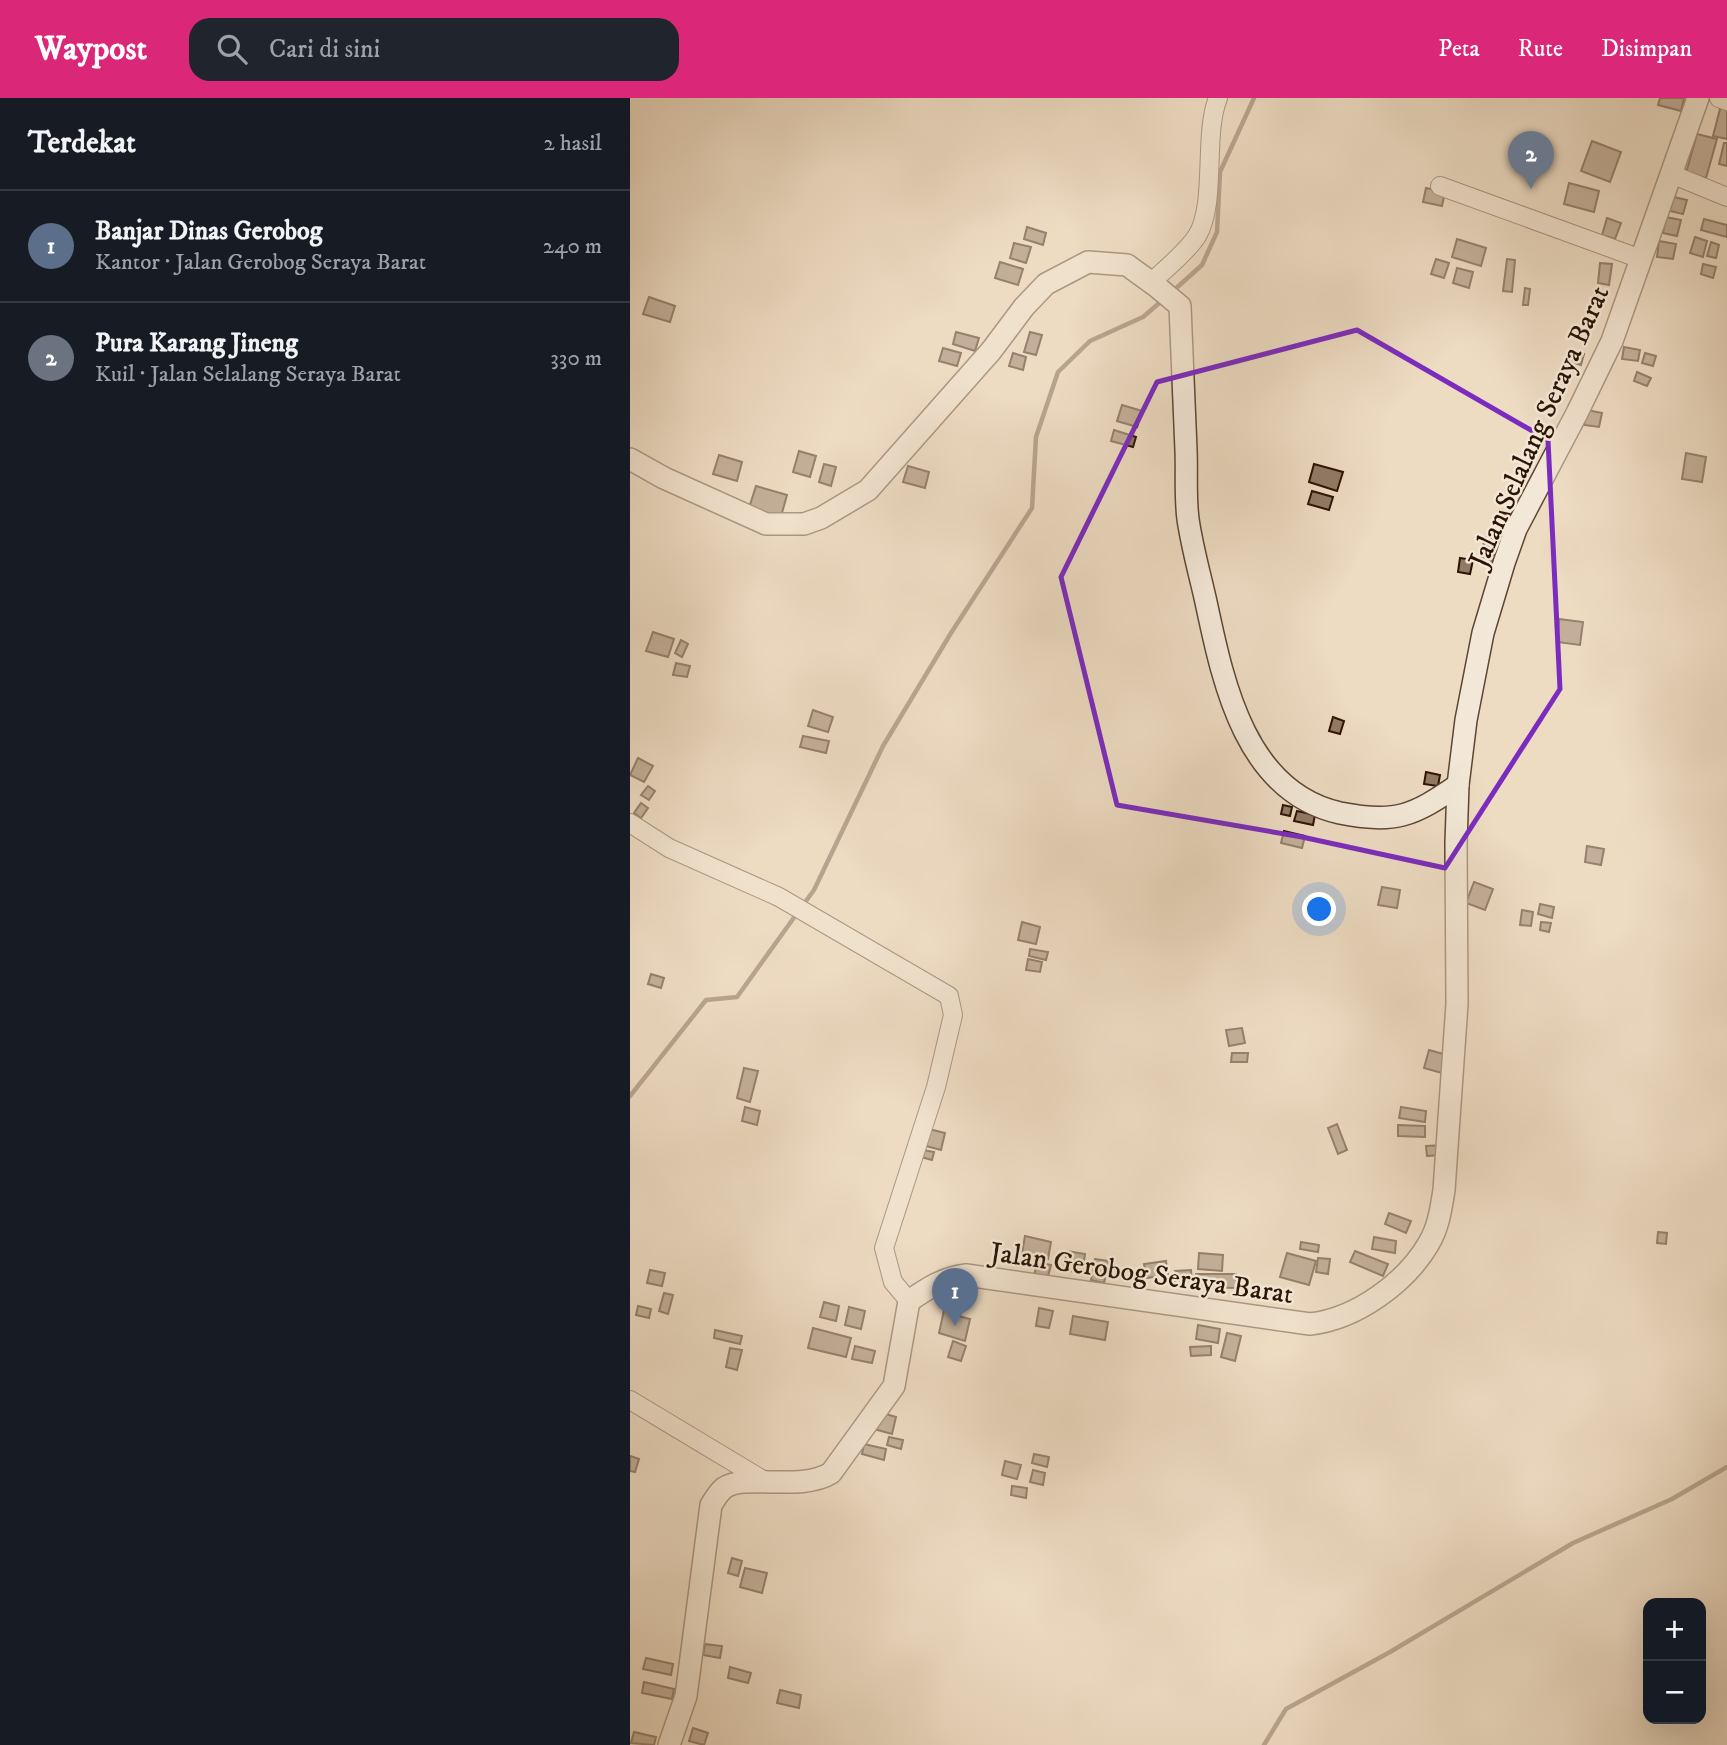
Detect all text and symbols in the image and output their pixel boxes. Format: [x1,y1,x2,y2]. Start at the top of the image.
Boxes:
search box [189,18,679,81]
text: Waypost [35,29,147,70]
icon: search [213,30,251,68]
text: Cari di sini [269,33,380,66]
text: Peta [1438,34,1480,64]
text: Rute [1518,34,1563,64]
text: Disimpan [1601,34,1692,64]
text: Terdekat [28,125,136,162]
text: 2 hasil [543,129,602,158]
pin: 2 [1508,131,1554,189]
text: Banjar Dinas Gerobog [95,215,322,248]
text: 1 [47,232,55,261]
text: 240 m [543,232,602,261]
text: Kantor · Jalan Gerobog Seraya Barat [95,248,426,277]
street label: Jalan Selalang Seraya Barat [1460,280,1617,576]
text: Pura Karang Jineng [95,327,298,360]
text: 2 [45,344,57,373]
text: 330 m [550,344,602,373]
text: Kuil · Jalan Selalang Seraya Barat [95,360,401,389]
your location [1302,892,1336,926]
street label: Jalan Gerobog Seraya Barat [985,1234,1296,1312]
pin: 1 [932,1268,978,1326]
map controls [1643,1598,1706,1724]
button: + [1643,1598,1706,1661]
button: − [1643,1661,1706,1724]

